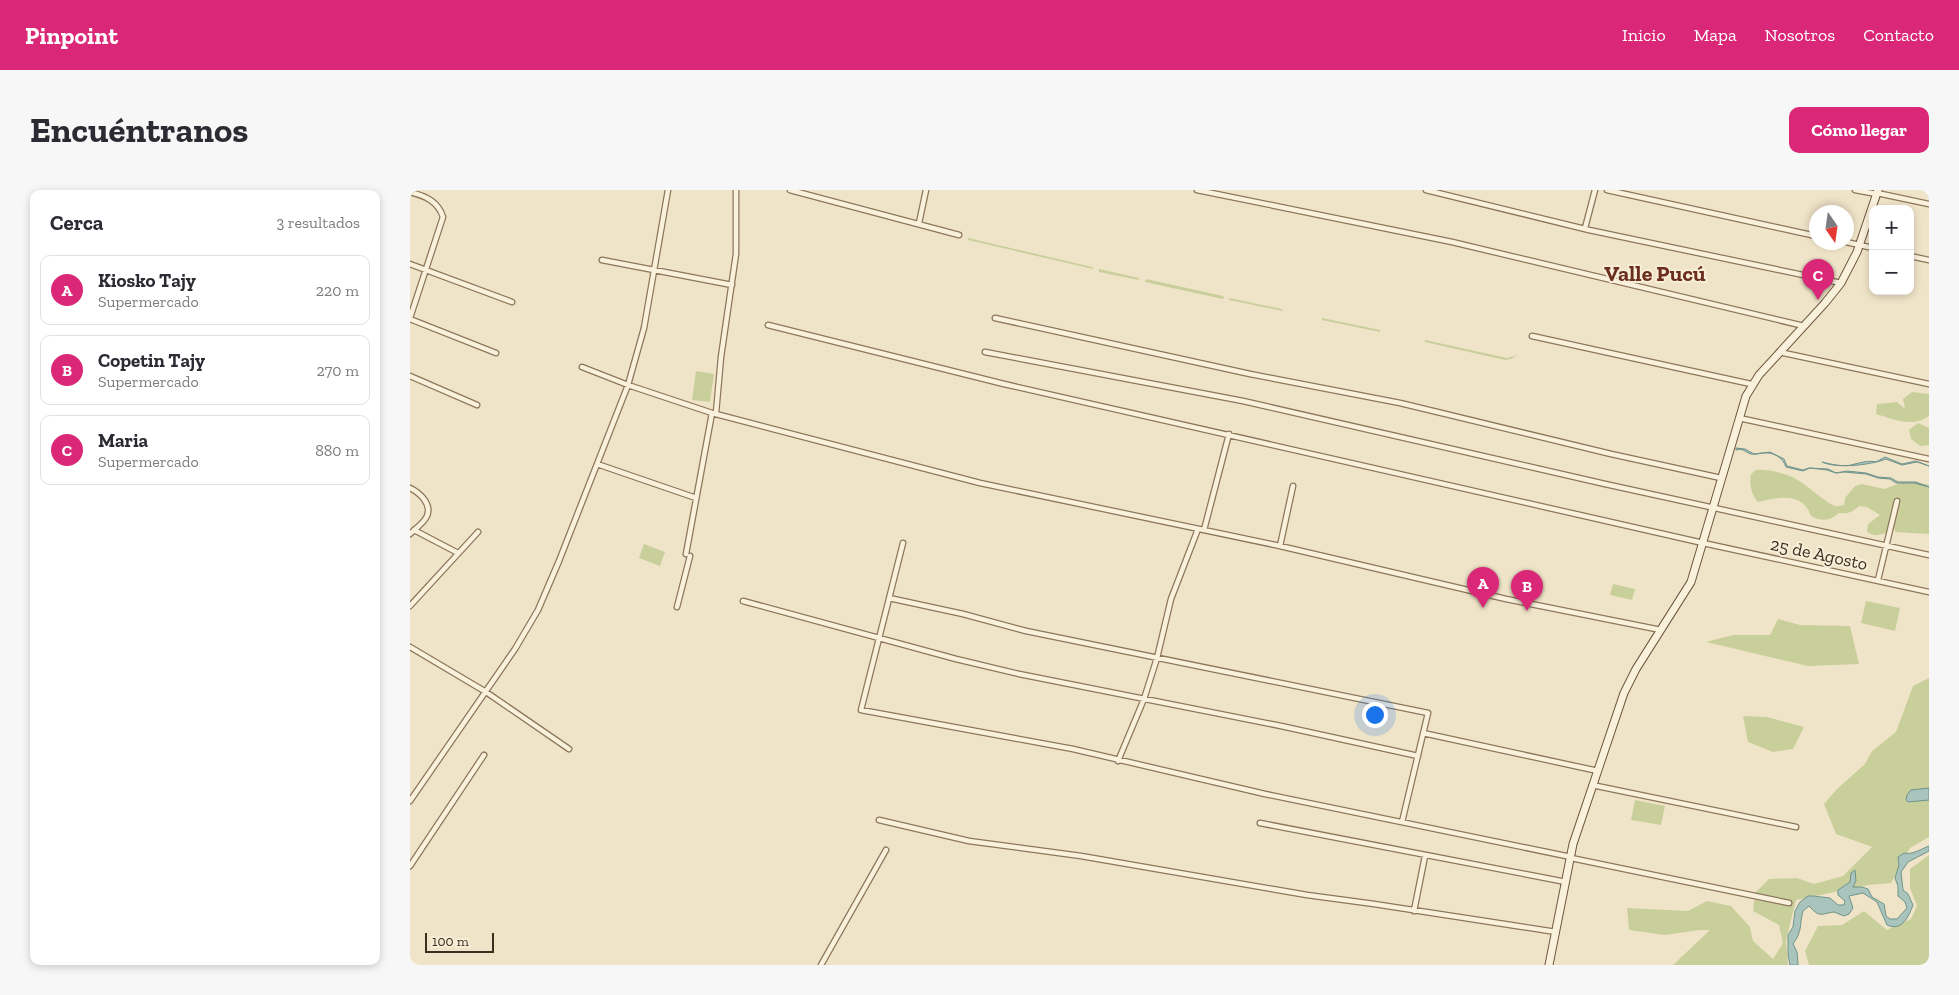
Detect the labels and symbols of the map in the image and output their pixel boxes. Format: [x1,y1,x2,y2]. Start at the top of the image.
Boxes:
north arrow [1809,205,1854,250]
pin: C [1802,259,1834,300]
district label: Valle Pucú [1604,260,1706,287]
street label: 25 de Agosto [1768,533,1870,575]
pin: A [1467,567,1499,608]
pin: B [1511,570,1543,611]
your location [1362,702,1388,728]
scale bar [425,930,494,953]

